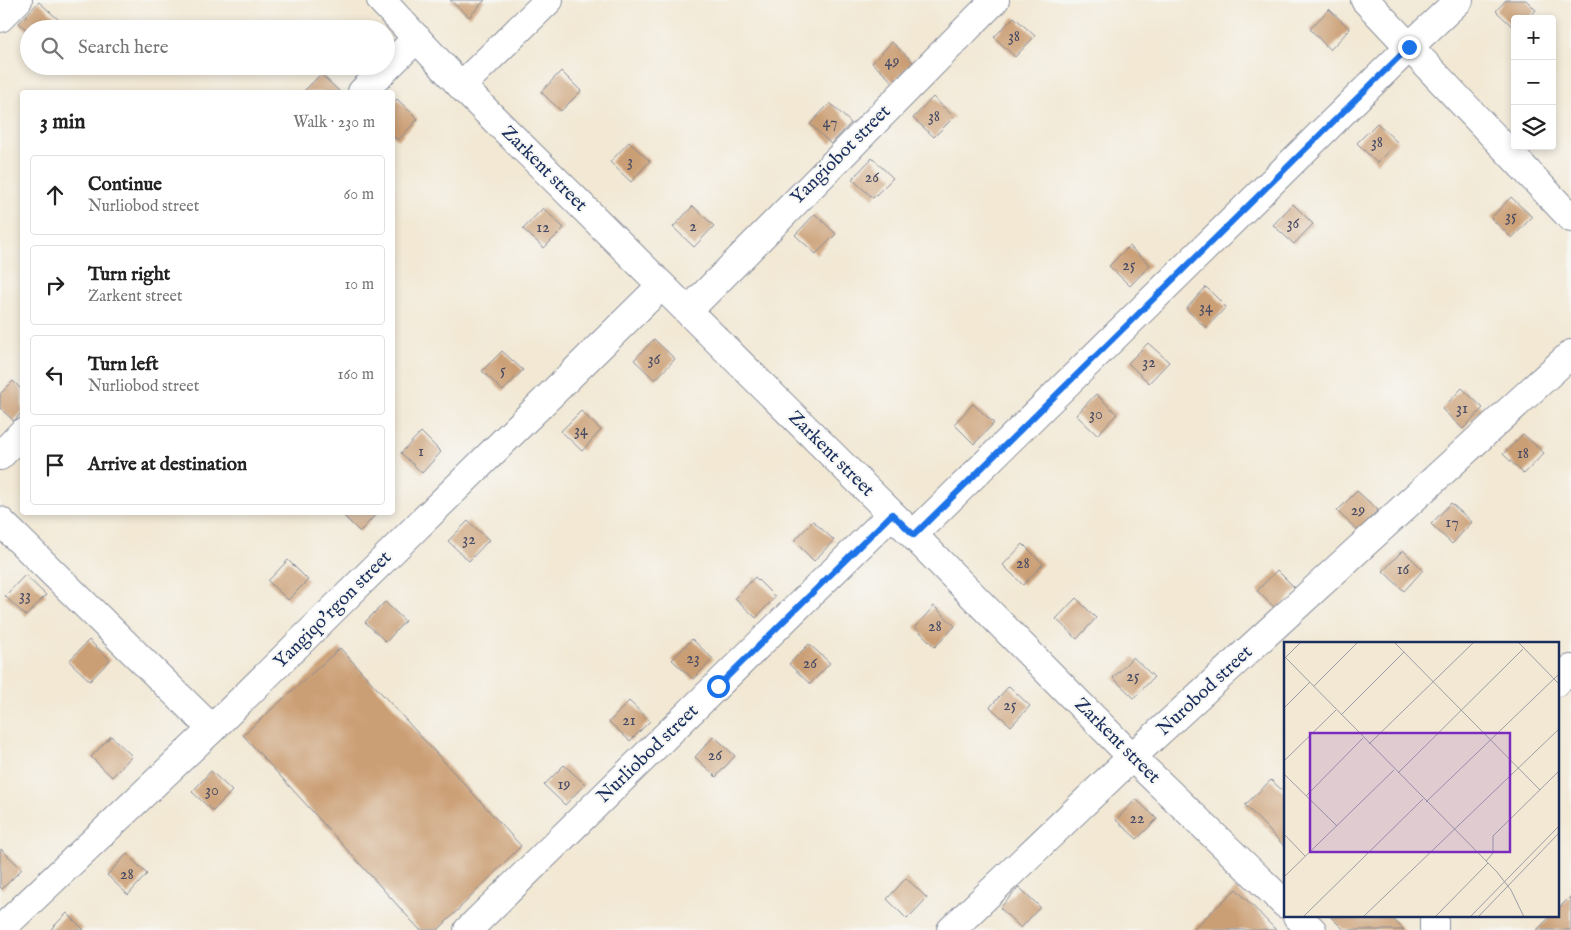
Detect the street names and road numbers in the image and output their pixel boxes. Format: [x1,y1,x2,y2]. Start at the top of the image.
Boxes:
street label: Yangiobot street [786,100,896,210]
street label: Zarkent street [496,121,592,217]
street label: Zarkent street [783,406,879,502]
street label: Yangiqo'rgon street [269,546,397,674]
street label: Nurobod street [1152,640,1258,741]
street label: Zarkent street [1069,693,1165,789]
street label: Nurliobod street [592,699,704,808]

